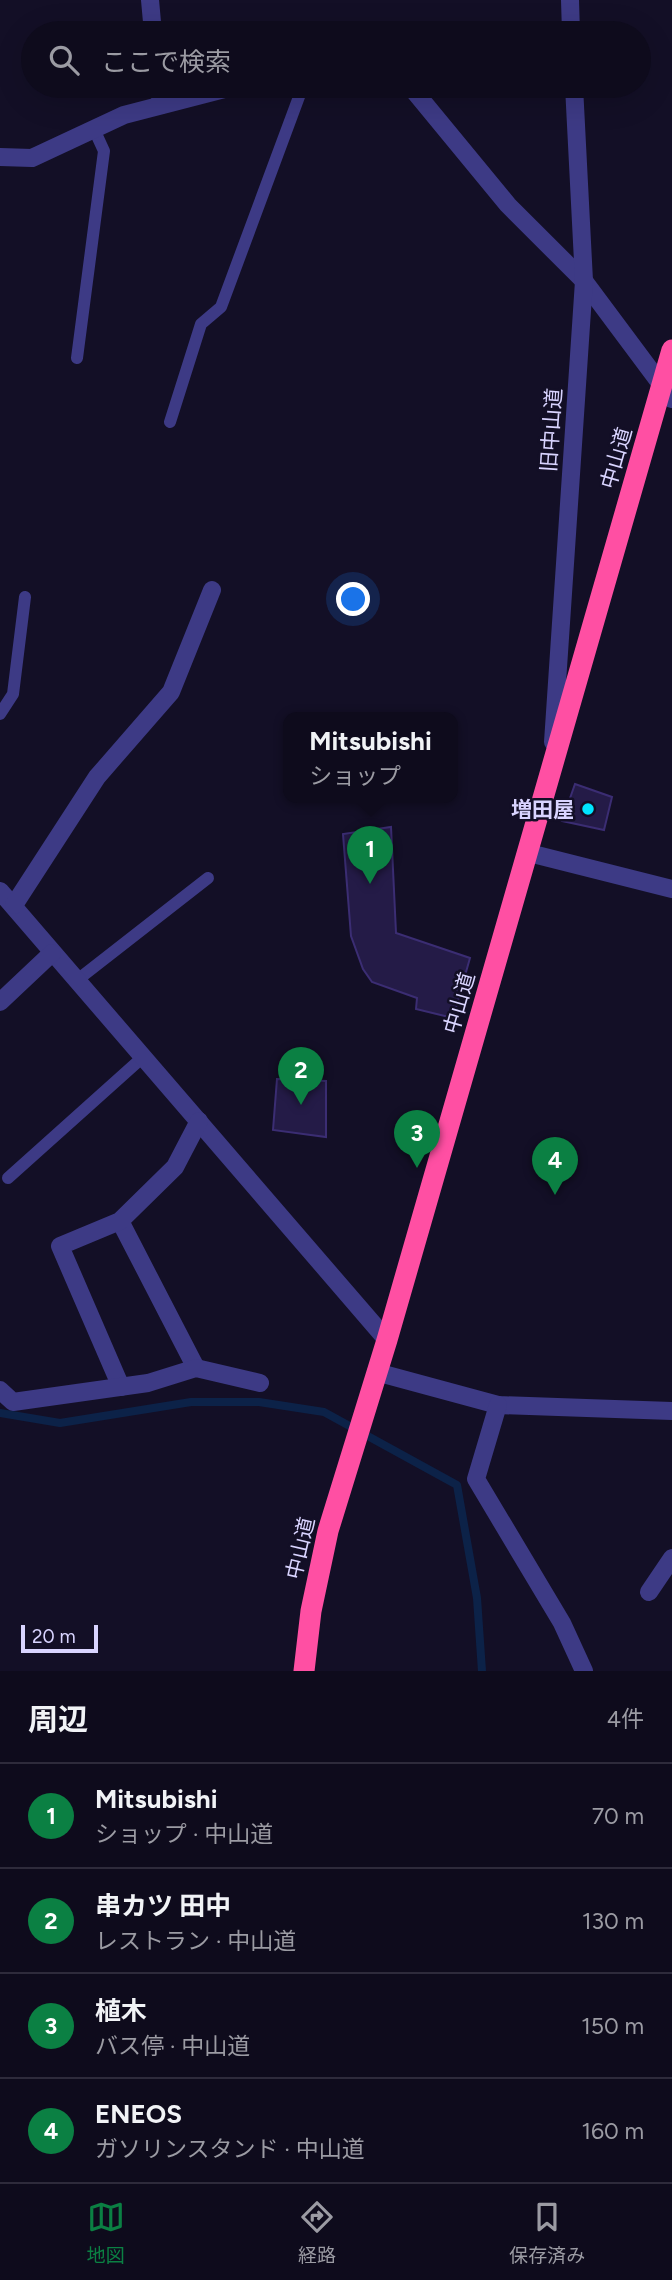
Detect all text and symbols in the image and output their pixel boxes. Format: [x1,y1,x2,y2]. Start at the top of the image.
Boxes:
search box [21,21,651,98]
icon: search [45,41,83,79]
text: ここで検索 [101,46,231,78]
street label: 旧中山道 [536,387,566,473]
street label: 中山道 [595,424,637,492]
your location [336,582,370,616]
popup [283,712,458,803]
text: Mitsubishi [309,725,432,757]
text: ショップ [309,762,401,790]
place label: 増田屋 [511,797,574,822]
marker: 増田屋 [580,801,596,817]
pin: 1 [347,826,393,884]
street label: 中山道 [438,969,480,1037]
pin: 2 [278,1047,324,1105]
pin: 3 [394,1110,440,1168]
pin: 4 [532,1137,578,1195]
street label: 中山道 [281,1514,319,1582]
scale bar [21,1622,98,1654]
text: 20 m [32,1625,76,1648]
text: 周辺 [28,1701,88,1738]
text: 4件 [607,1705,644,1733]
text: Mitsubishi [95,1783,218,1815]
text: 1 [46,1802,56,1830]
text: 70 m [592,1802,644,1830]
text: ショップ · 中山道 [95,1820,273,1848]
text: 串カツ 田中 [95,1890,231,1922]
text: 2 [44,1907,58,1935]
text: 130 m [582,1907,644,1935]
text: レストラン · 中山道 [95,1927,296,1955]
text: 植木 [95,1995,147,2027]
text: 3 [45,2012,57,2040]
text: 150 m [581,2012,644,2040]
text: バス停 · 中山道 [95,2032,250,2060]
text: ENEOS [95,2098,182,2130]
text: 4 [44,2117,58,2145]
text: 160 m [581,2117,644,2145]
text: ガソリンスタンド · 中山道 [95,2135,365,2163]
tab: 地図 [87,2198,125,2267]
tab: 経路 [298,2198,336,2267]
tab: 保存済み [509,2198,585,2267]

